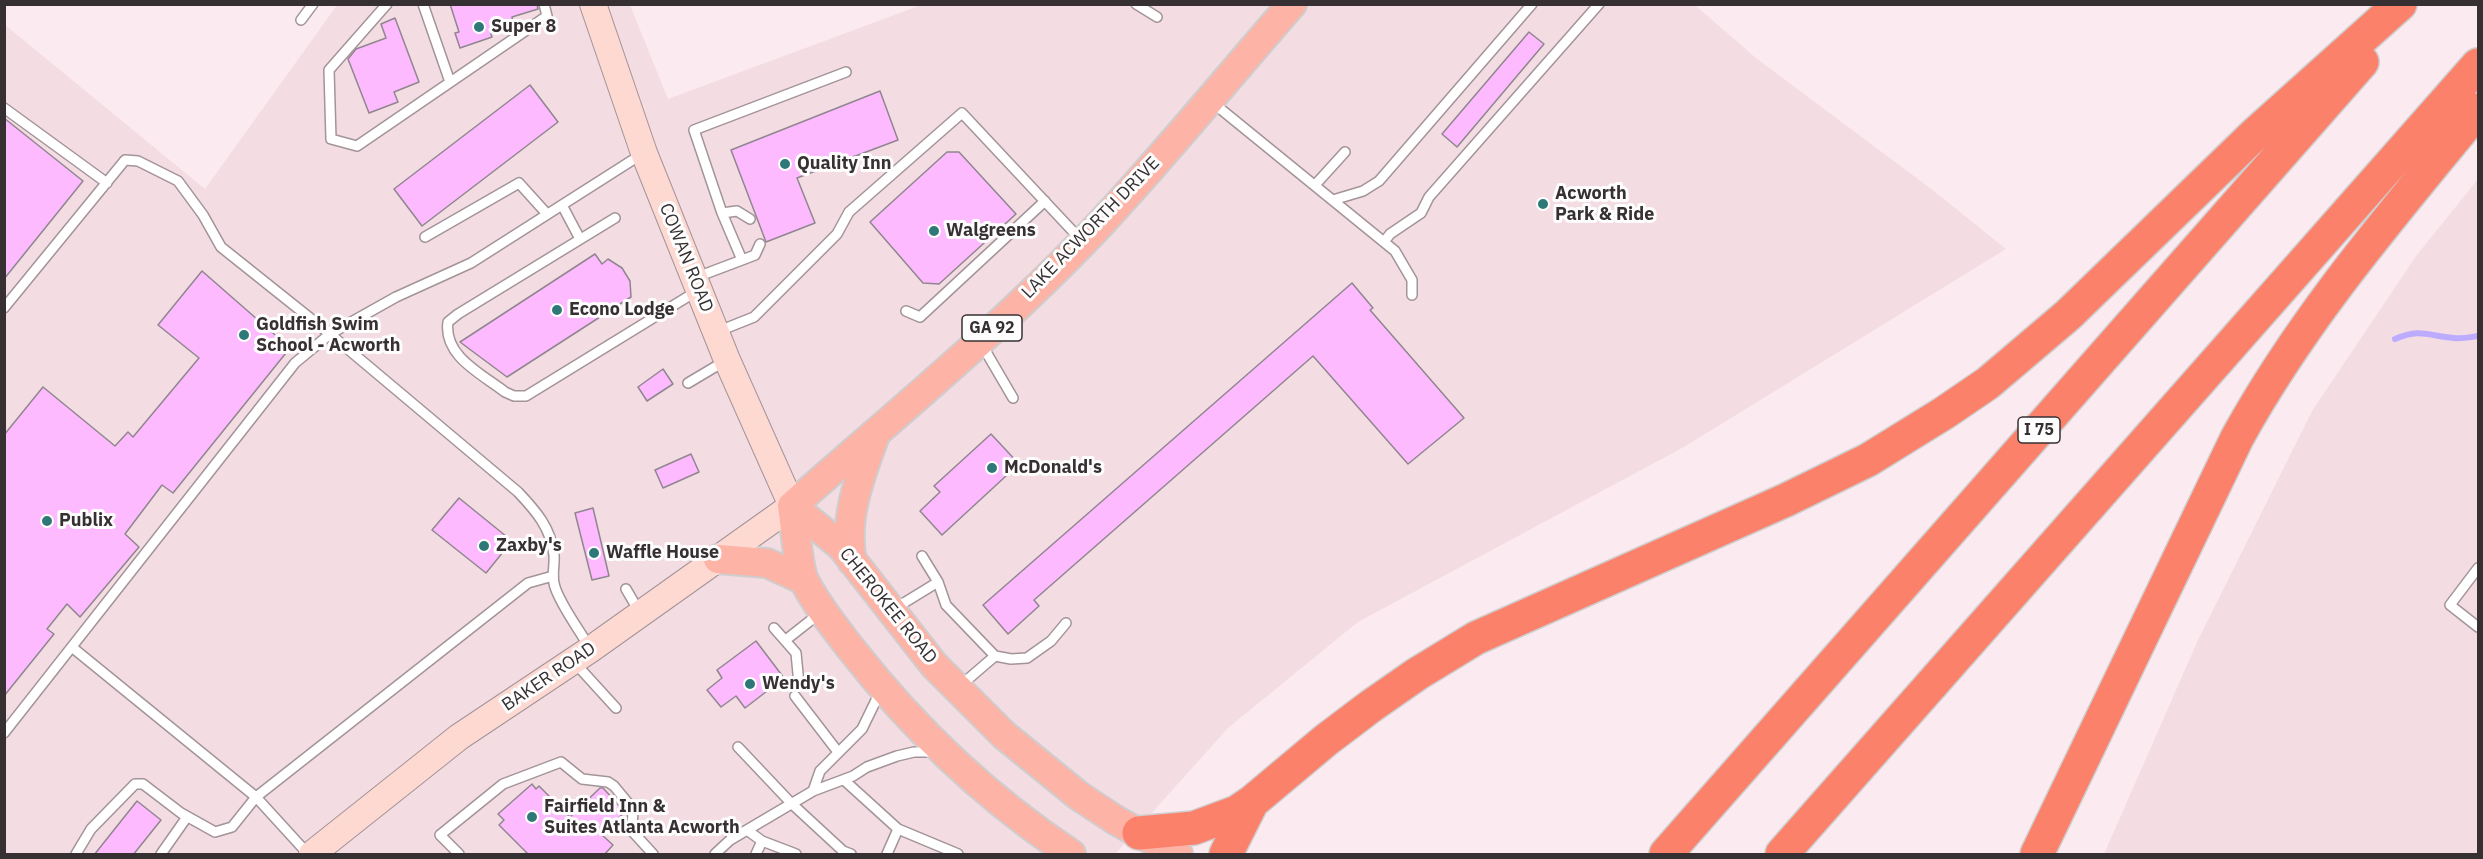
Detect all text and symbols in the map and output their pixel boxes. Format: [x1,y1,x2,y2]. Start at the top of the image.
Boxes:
place label: Super 8 [491,16,556,38]
marker: Super 8 [472,20,486,34]
place label: Quality Inn [797,153,891,175]
street label: LAKE ACWORTH DRIVE [1018,153,1164,303]
marker: Quality Inn [778,157,792,171]
place label: Acworth Park & Ride [1555,183,1654,226]
marker: Acworth Park & Ride [1536,197,1550,211]
street label: COWAN ROAD [654,200,718,316]
place label: Walgreens [946,220,1036,242]
marker: Walgreens [927,224,941,238]
place label: Econo Lodge [569,299,675,321]
marker: Econo Lodge [550,303,564,317]
place label: Goldfish Swim School - Acworth [256,314,400,356]
road number: GA 92 [962,315,1022,341]
marker: Goldfish Swim School - Acworth [237,328,251,342]
road number: I 75 [2018,417,2060,443]
place label: McDonald's [1004,457,1102,479]
marker: McDonald's [985,461,999,475]
place label: Publix [59,510,113,532]
marker: Publix [40,514,54,528]
place label: Zaxby's [496,535,562,557]
marker: Zaxby's [477,539,491,553]
place label: Waffle House [606,542,719,564]
street label: CHEROKEE ROAD [835,544,941,668]
marker: Waffle House [587,546,601,560]
street label: BAKER ROAD [498,638,600,716]
place label: Wendy's [762,673,835,695]
marker: Wendy's [743,677,757,691]
place label: Fairfield Inn & Suites Atlanta Acworth [544,796,740,838]
marker: Fairfield Inn & Suites Atlanta Acworth [525,810,539,824]

